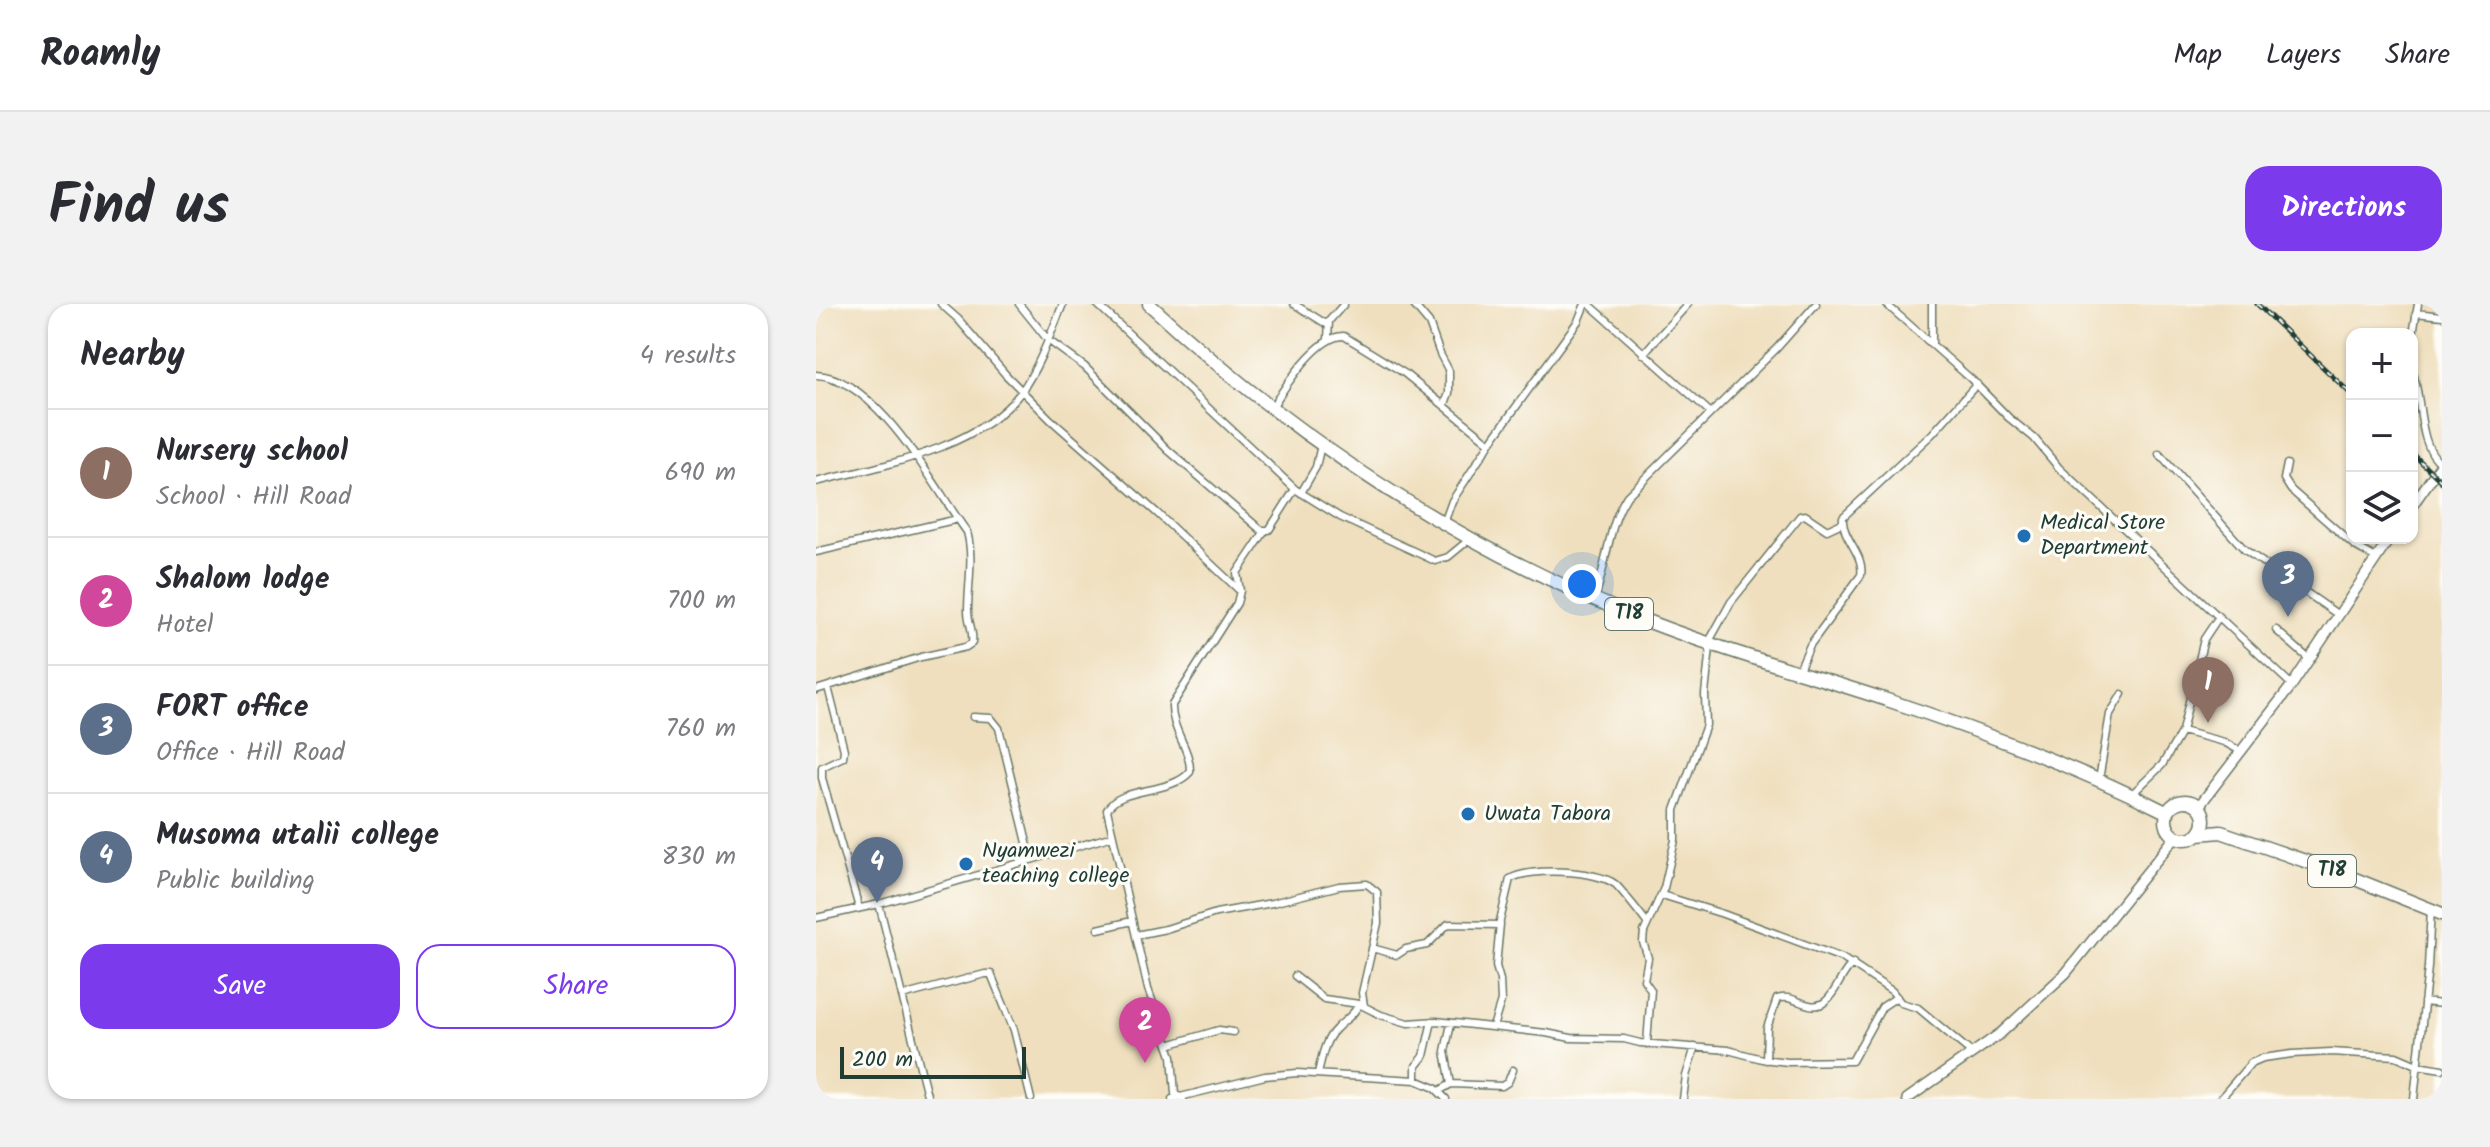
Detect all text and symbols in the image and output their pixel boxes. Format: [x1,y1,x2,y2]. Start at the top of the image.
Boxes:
text: Roamly [40,25,161,85]
text: Map [2173,33,2222,78]
text: Layers [2266,33,2341,78]
text: Share [2385,33,2450,78]
text: Find us [48,163,229,253]
button: Directions [2245,166,2442,251]
map controls [2346,328,2418,544]
button: + [2346,328,2418,400]
text: Nearby [80,329,185,383]
text: 4 results [640,335,736,377]
button: − [2346,400,2418,472]
text: Nursery school [156,428,348,476]
text: 1 [102,452,110,494]
text: 690 m [665,452,736,494]
button: layers [2346,472,2418,544]
text: School · Hill Road [156,476,351,518]
place label: Medical Store Department [2040,506,2165,566]
marker: Medical Store Department [2015,527,2033,545]
pin: 3 [2262,551,2314,617]
text: Shalom lodge [156,556,329,604]
your location [1562,564,1602,604]
text: 2 [98,580,114,622]
text: 700 m [667,580,736,622]
road number: T18 [1605,598,1653,630]
text: Hotel [156,604,213,646]
pin: 1 [2182,657,2234,723]
text: FORT office [156,684,308,732]
text: 3 [99,708,113,750]
text: 760 m [665,708,736,750]
text: Office · Hill Road [156,732,345,774]
place label: Uwata Tabora [1484,797,1611,832]
marker: Uwata Tabora [1459,805,1477,823]
text: Musoma utalii college [156,812,439,860]
place label: Nyamwezi teaching college [982,834,1129,894]
text: 4 [99,836,113,878]
text: 830 m [661,836,736,878]
pin: 4 [851,837,903,903]
marker: Nyamwezi teaching college [957,855,975,873]
road number: T18 [2308,855,2356,887]
text: Public building [156,860,315,902]
button: Save [80,944,400,1029]
button: Share [416,944,736,1029]
pin: 2 [1119,997,1171,1063]
scale bar [840,1043,1026,1079]
text: 200 m [852,1043,913,1078]

